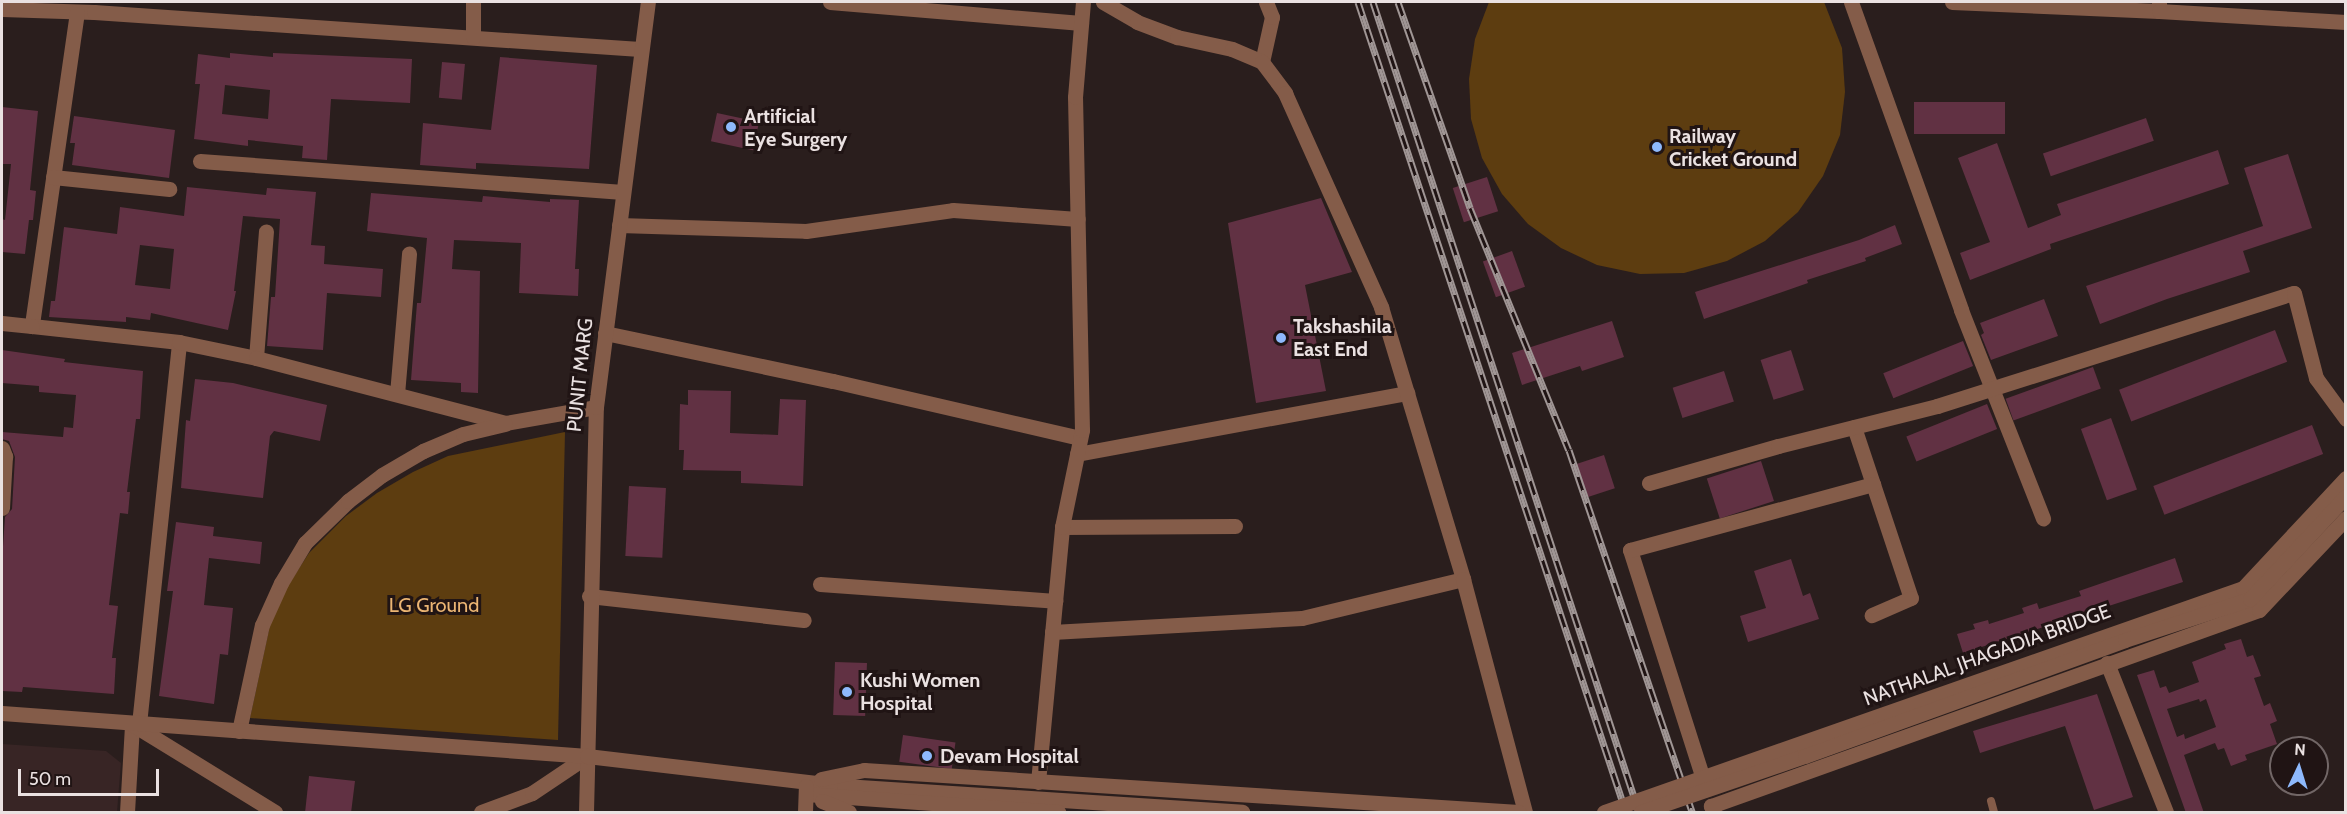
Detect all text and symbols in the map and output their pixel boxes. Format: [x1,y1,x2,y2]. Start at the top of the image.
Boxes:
place label: Artificial Eye Surgery [744,104,847,151]
marker: Artificial Eye Surgery [722,118,740,136]
place label: Railway Cricket Ground [1669,124,1797,171]
marker: Railway Cricket Ground [1650,140,1664,154]
place label: Takshashila East End [1293,314,1392,361]
street label: PUNIT MARG [562,317,598,433]
marker: Takshashila East End [1274,331,1288,345]
park label: LG Ground [389,593,479,617]
street label: NATHALAL JHAGADIA BRIDGE [1860,599,2114,711]
place label: Kushi Women Hospital [860,668,980,715]
marker: Kushi Women Hospital [838,683,856,701]
north arrow [2269,736,2329,796]
text: N [2294,740,2306,759]
place label: Devam Hospital [940,744,1079,768]
marker: Devam Hospital [918,747,936,765]
scale bar [21,757,162,795]
text: 50 m [29,768,71,790]

